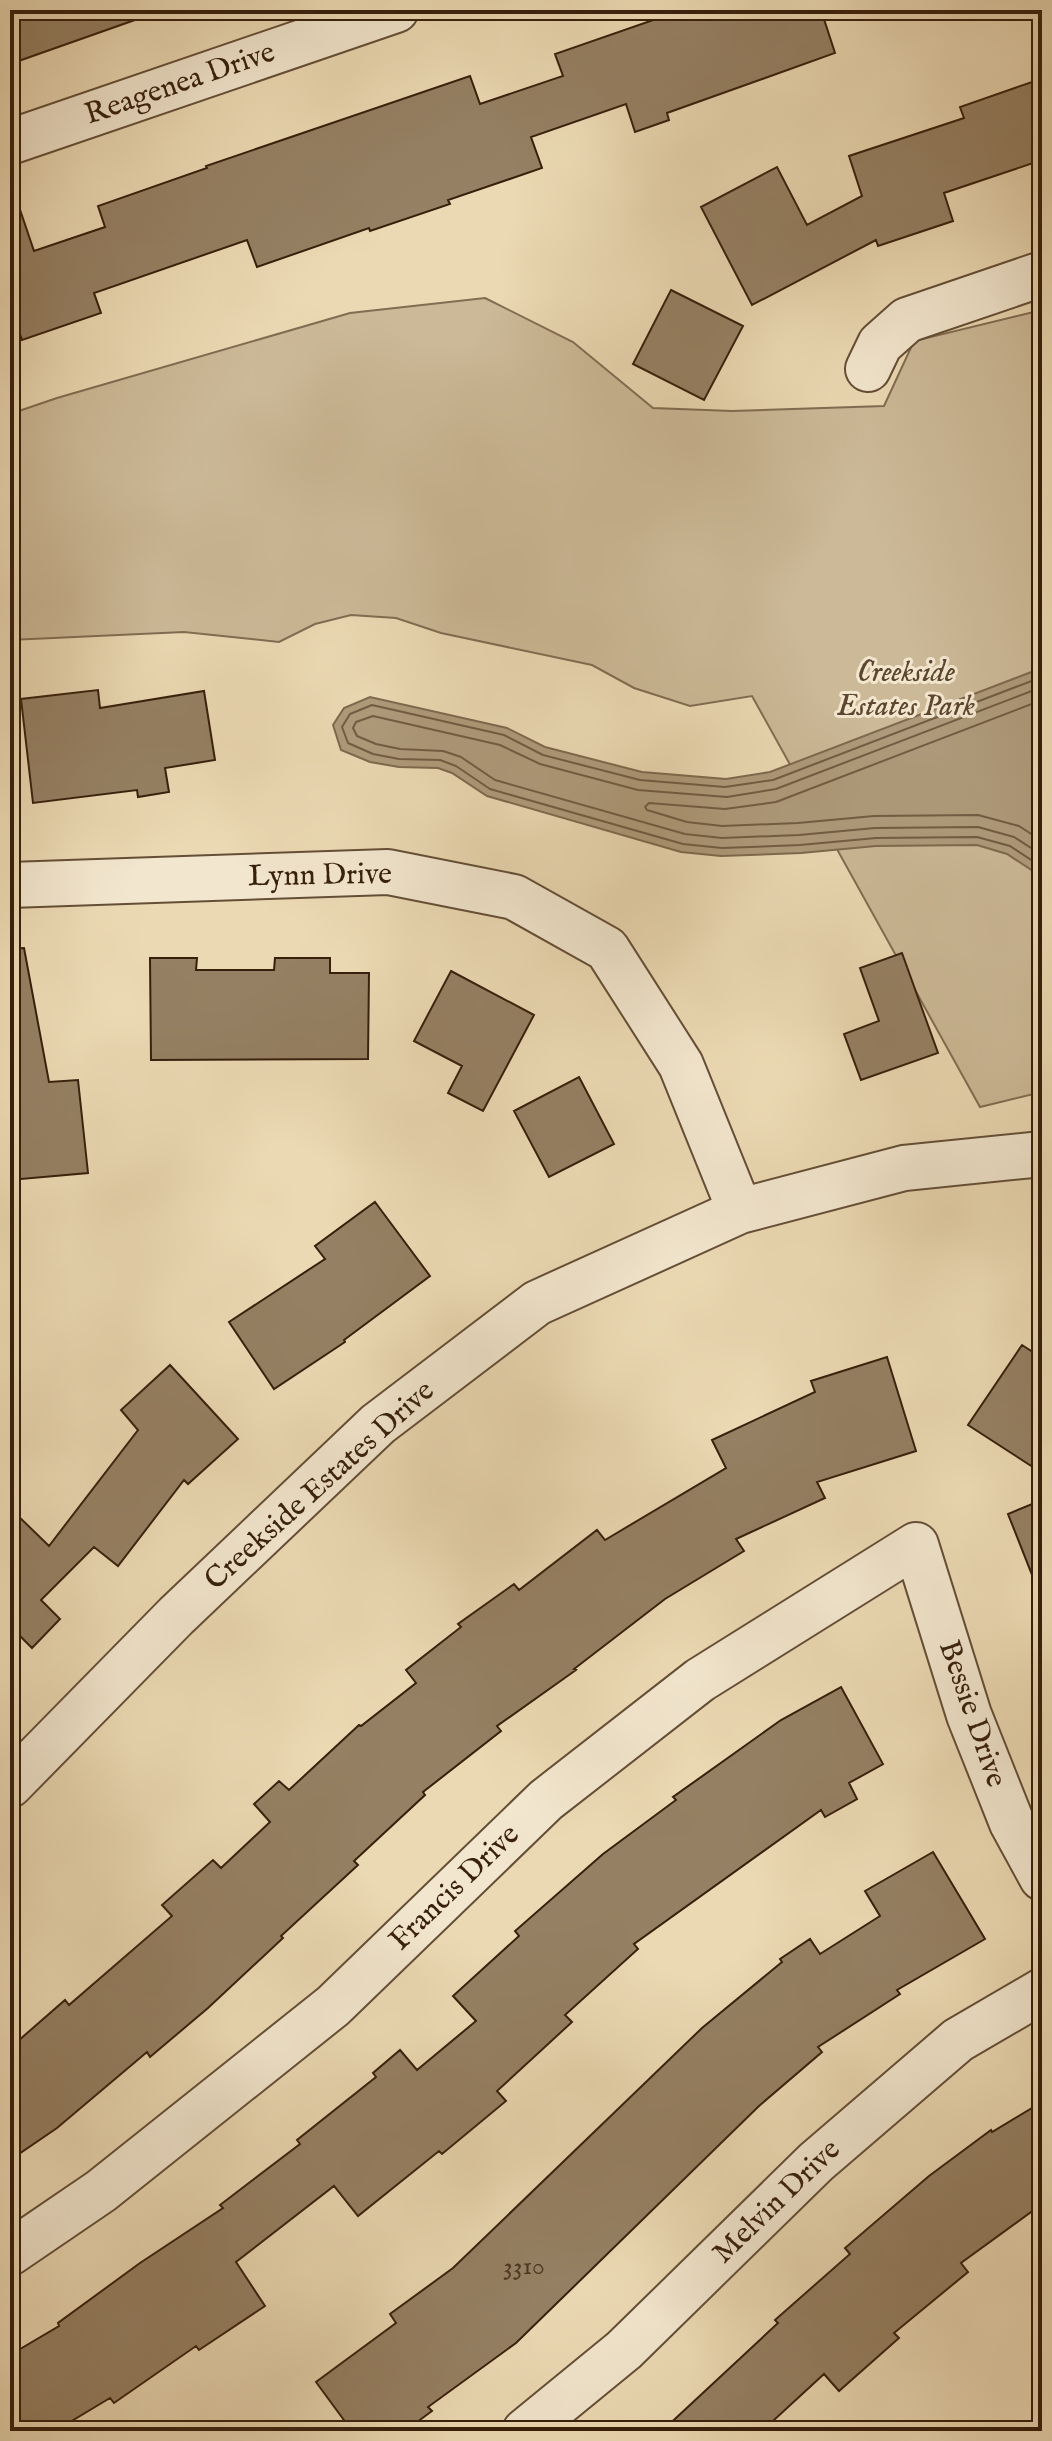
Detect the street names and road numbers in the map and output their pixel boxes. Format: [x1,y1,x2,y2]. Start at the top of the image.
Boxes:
street label: Reagenea Drive [80,34,280,134]
street label: Lynn Drive [248,856,392,896]
street label: Creekside Estates Drive [197,1373,443,1599]
street label: Bessie Drive [929,1636,1015,1792]
street label: Francis Drive [382,1817,528,1959]
street label: Melvin Drive [705,2132,849,2272]

